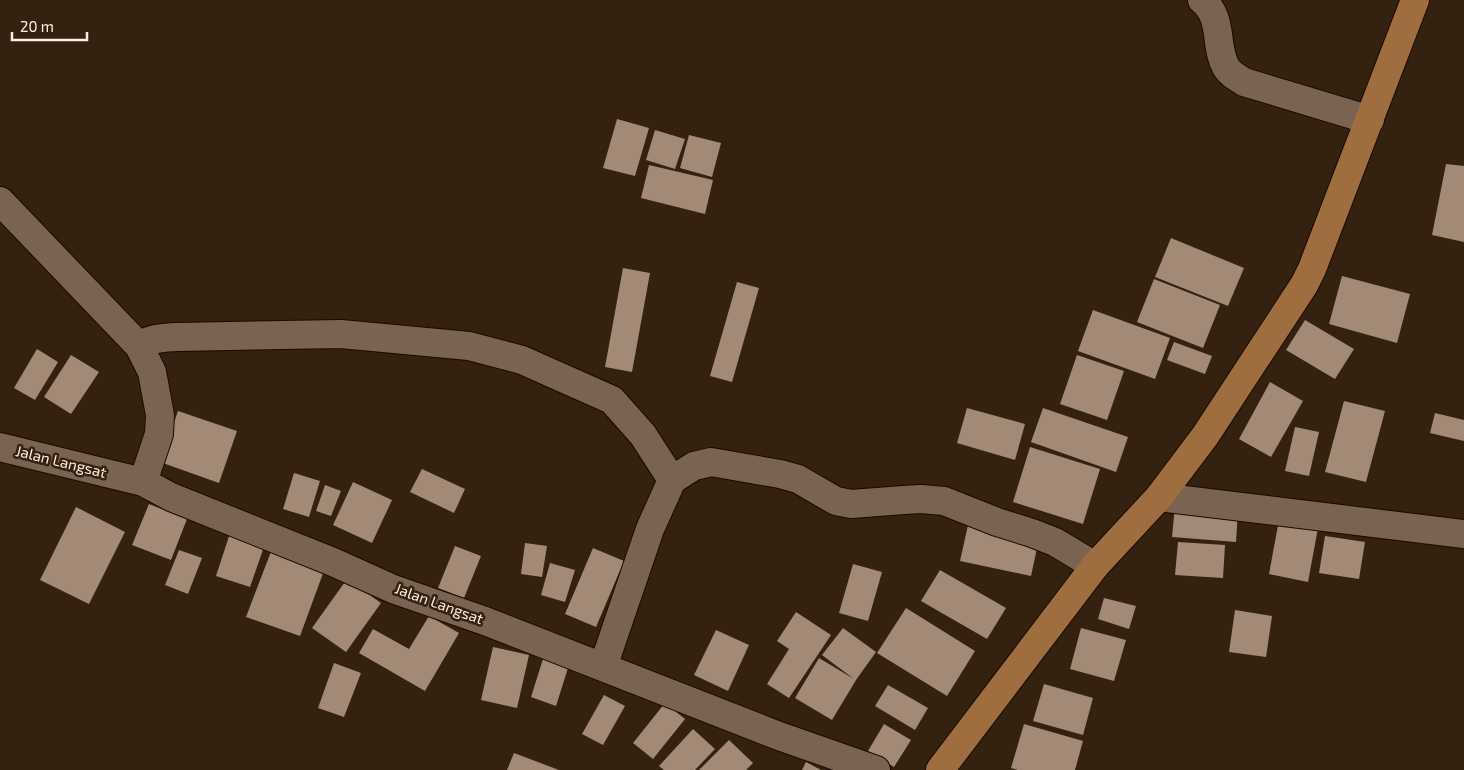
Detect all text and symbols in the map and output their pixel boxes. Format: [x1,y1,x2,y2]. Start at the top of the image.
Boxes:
scale bar [12,10,88,42]
text: 20 m [20,17,54,35]
street label: Jalan Langsat [14,441,109,481]
street label: Jalan Langsat [393,579,486,627]

